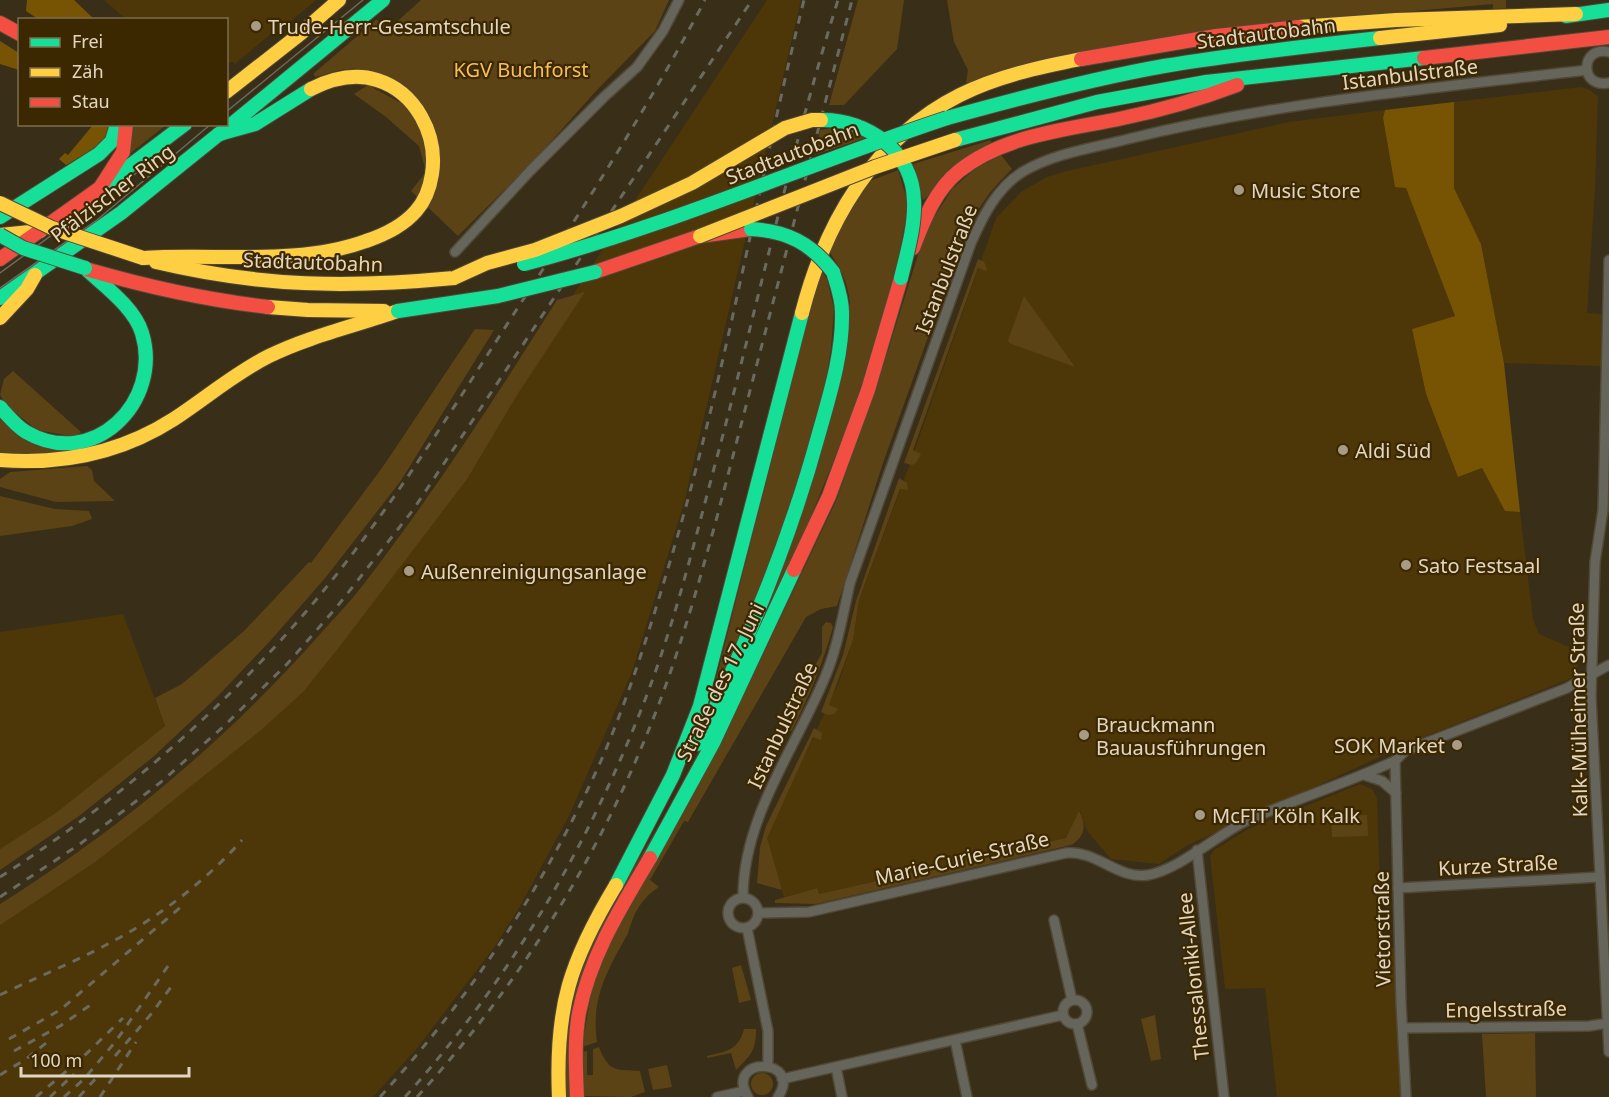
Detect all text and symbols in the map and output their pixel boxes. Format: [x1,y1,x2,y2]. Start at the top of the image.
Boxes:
street label: Stadtautobahn [1195,11,1337,55]
place label: Trude-Herr-Gesamtschule [268,13,511,40]
legend [18,18,228,126]
marker: Trude-Herr-Gesamtschule [249,19,263,33]
text: Frei [72,29,103,53]
street label: Istanbulstraße [1340,52,1480,96]
park label: KGV Buchforst [453,56,589,83]
text: Zäh [72,59,104,83]
text: Stau [72,89,110,113]
street label: Stadtautobahn [722,115,862,191]
street label: Pfälzischer Ring [45,138,179,248]
place label: Music Store [1251,177,1360,204]
marker: Music Store [1232,183,1246,197]
street label: Istanbulstraße [909,200,983,338]
street label: Stadtautobahn [243,246,383,278]
place label: Aldi Süd [1355,437,1431,464]
marker: Aldi Süd [1336,443,1350,457]
place label: Sato Festsaal [1418,552,1540,579]
place label: Außenreinigungsanlage [421,558,647,585]
marker: Sato Festsaal [1399,558,1413,572]
marker: Außenreinigungsanlage [402,564,416,578]
street label: Straße des 17. Juni [670,598,770,766]
street label: Kalk-Mülheimer Straße [1563,602,1593,818]
street label: Istanbulstraße [741,657,823,793]
place label: Brauckmann Bauausführungen [1096,711,1266,761]
marker: Brauckmann Bauausführungen [1077,728,1091,742]
place label: SOK Market [1334,732,1445,759]
marker: SOK Market [1450,738,1464,752]
place label: McFIT Köln Kalk [1212,802,1360,829]
marker: McFIT Köln Kalk [1193,808,1207,822]
street label: Marie-Curie-Straße [872,825,1052,891]
street label: Kurze Straße [1437,848,1559,882]
street label: Vietorstraße [1367,871,1397,987]
street label: Thessaloniki-Allee [1171,891,1215,1061]
street label: Engelsstraße [1445,994,1567,1024]
scale bar [21,1040,189,1078]
text: 100 m [30,1048,82,1072]

